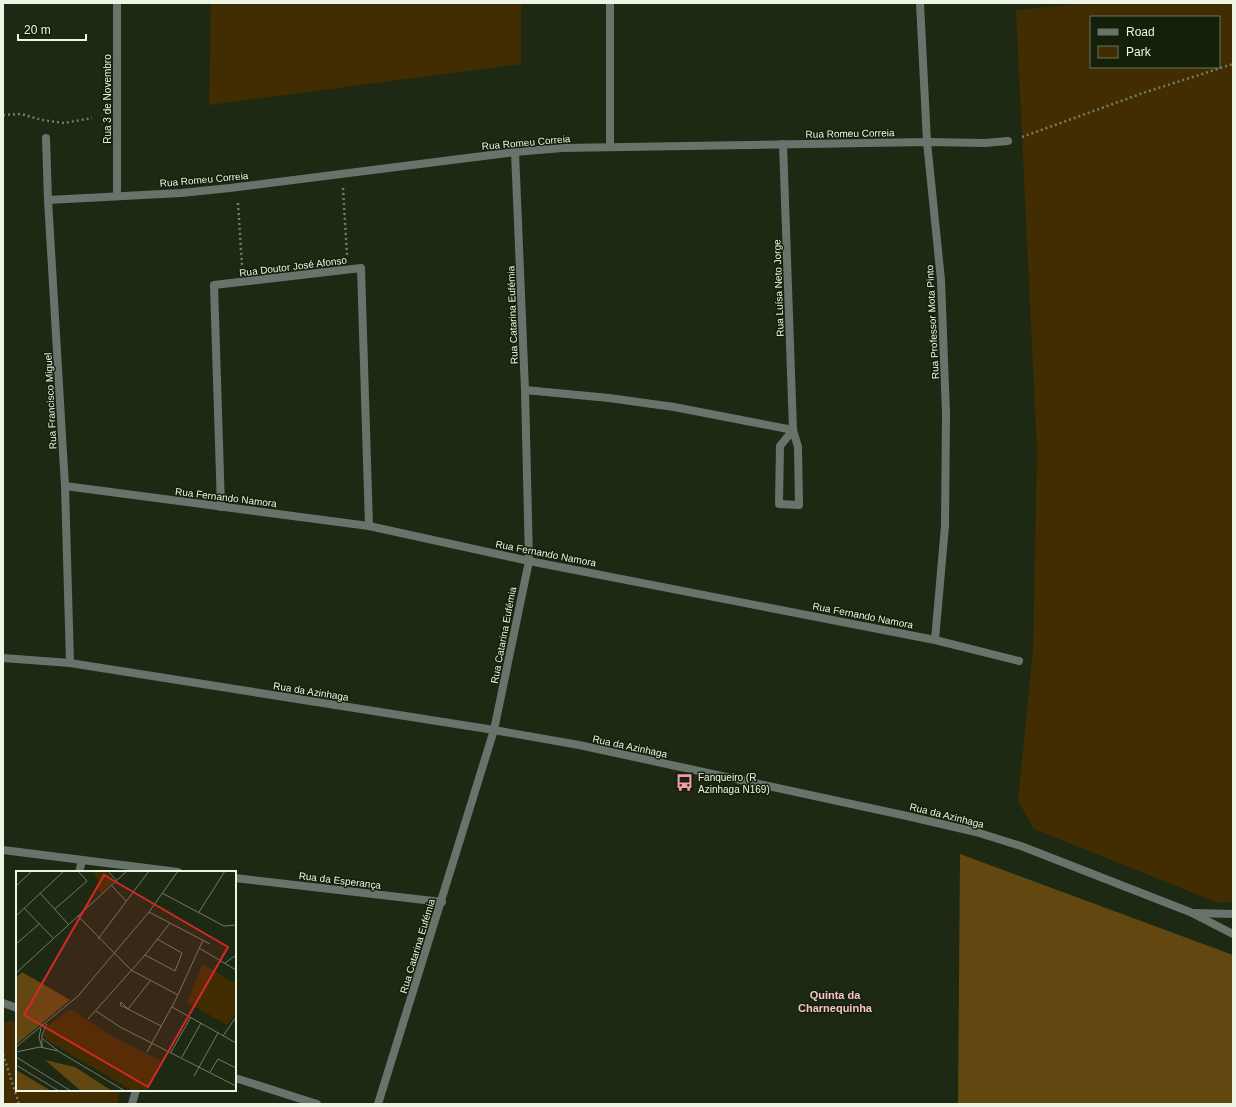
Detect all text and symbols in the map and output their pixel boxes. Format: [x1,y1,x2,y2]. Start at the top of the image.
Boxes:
scale bar [18,16,86,42]
legend [1090,16,1220,68]
text: 20 m [24,23,51,37]
text: Road [1126,25,1155,39]
text: Park [1126,45,1152,59]
street label: Rua 3 de Novembro [102,54,113,144]
street label: Rua Romeu Correia [805,127,895,140]
street label: Rua Romeu Correia [481,133,571,152]
street label: Rua Romeu Correia [159,170,249,189]
street label: Rua Luísa Neto Jorge [771,239,786,337]
street label: Rua Doutor José Afonso [239,254,348,279]
street label: Rua Professor Mota Pinto [924,264,941,379]
street label: Rua Catarina Eufémia [505,265,520,364]
street label: Rua Francisco Miguel [42,352,59,450]
street label: Rua Fernando Namora [175,486,278,509]
street label: Rua Fernando Namora [495,538,598,569]
street label: Rua Catarina Eufémia [489,585,518,684]
street label: Rua Fernando Namora [812,600,915,631]
street label: Rua da Azinhaga [272,680,350,703]
street label: Rua da Azinhaga [591,733,669,760]
place label: Fanqueiro (R Azinhaga N169) [698,772,770,795]
bus stop icon: Fanqueiro (R Azinhaga N169) [675,773,695,793]
street label: Rua da Azinhaga [909,801,986,830]
street label: Rua da Esperança [298,870,382,891]
inset map [16,871,236,1091]
street label: Rua Catarina Eufémia [398,897,437,995]
district label: Quinta da Charnequinha [798,989,873,1014]

